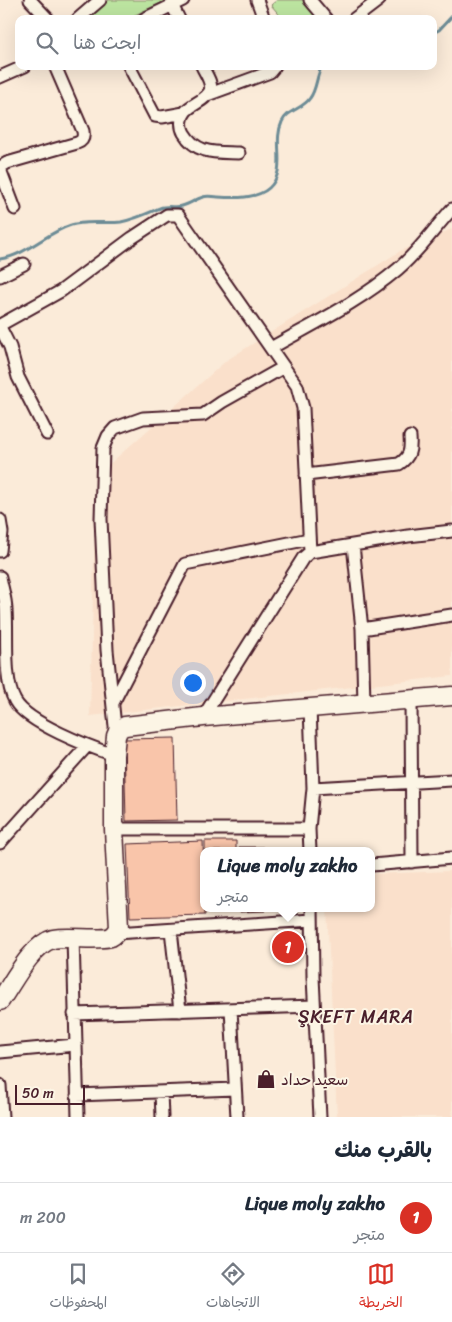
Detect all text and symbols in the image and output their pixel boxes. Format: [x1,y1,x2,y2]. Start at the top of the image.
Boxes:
search box [15,15,437,70]
text: ابحث هنا [73,26,141,59]
icon: search [33,29,61,57]
your location [180,670,206,696]
popup [200,847,375,912]
text: Lique moly zakho [217,849,358,882]
text: متجر [217,882,249,911]
pin: 1 [272,928,304,966]
district label: ŞKEFT MARA [298,1001,414,1033]
place label: سعيد حداد [281,1065,348,1094]
shop icon: سعيد حداد [255,1068,277,1090]
text: 50 m [22,1081,54,1106]
scale bar [15,1082,85,1105]
text: بالقرب منك [334,1131,432,1169]
text: Lique moly zakho [245,1187,385,1220]
text: 200 m [20,1203,66,1232]
text: 1 [413,1203,419,1232]
text: متجر [354,1220,385,1249]
tab: المحفوظات [49,1260,107,1315]
tab: الاتجاهات [206,1260,260,1315]
tab: الخريطة [359,1260,403,1315]

